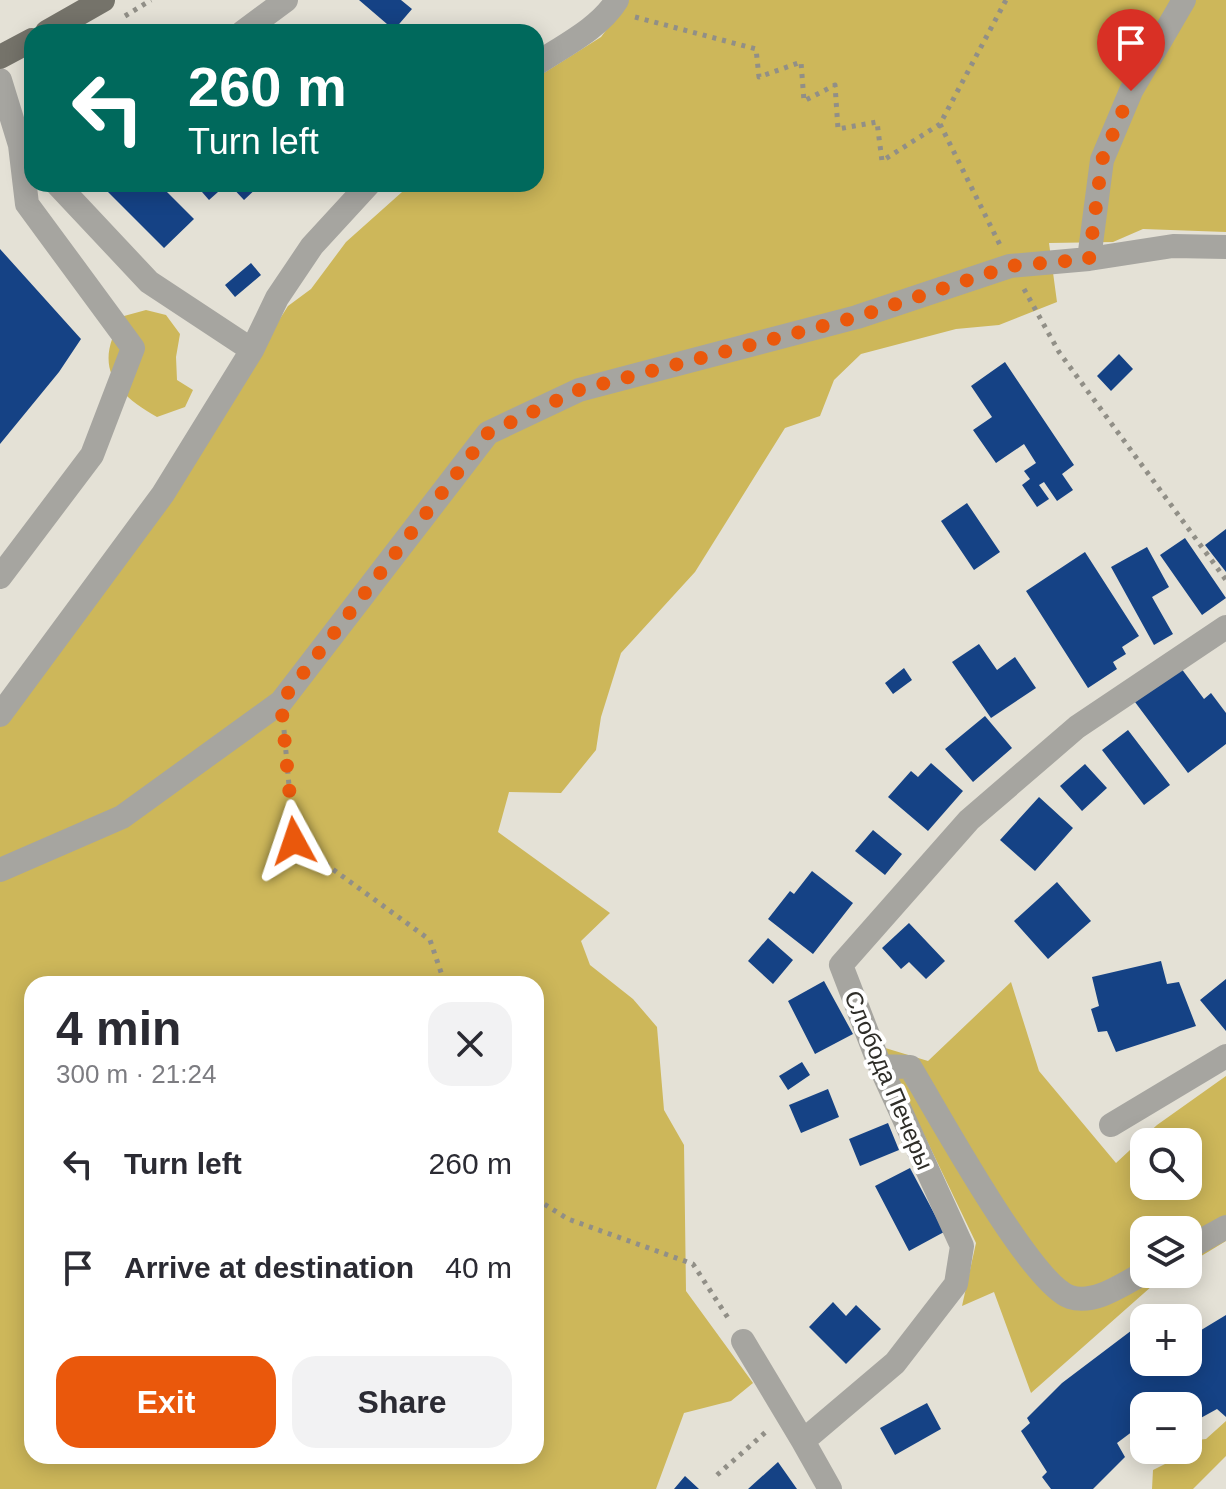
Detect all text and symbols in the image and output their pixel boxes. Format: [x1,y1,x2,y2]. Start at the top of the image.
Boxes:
pin [1097,9,1165,91]
icon: arrive [1109,21,1153,65]
text: 260 m [188,55,347,118]
icon: left [56,56,160,160]
text: Turn left [188,121,319,162]
position arrow [252,799,336,883]
street label: Слобода Печеры [839,986,939,1174]
text: 4 min [56,1002,181,1055]
button: close [428,1002,512,1086]
text: 300 m · 21:24 [56,1059,216,1089]
map controls [1130,1128,1202,1464]
button: search [1130,1128,1202,1200]
icon: left [56,1142,100,1186]
text: Turn left [124,1147,242,1180]
text: 260 m [429,1147,512,1180]
button: layers [1130,1216,1202,1288]
icon: arrive [56,1246,100,1290]
text: Arrive at destination [124,1251,414,1284]
text: 40 m [445,1251,512,1284]
button: + [1130,1304,1202,1376]
button: Exit [56,1356,276,1448]
button: Share [292,1356,512,1448]
button: − [1130,1392,1202,1464]

